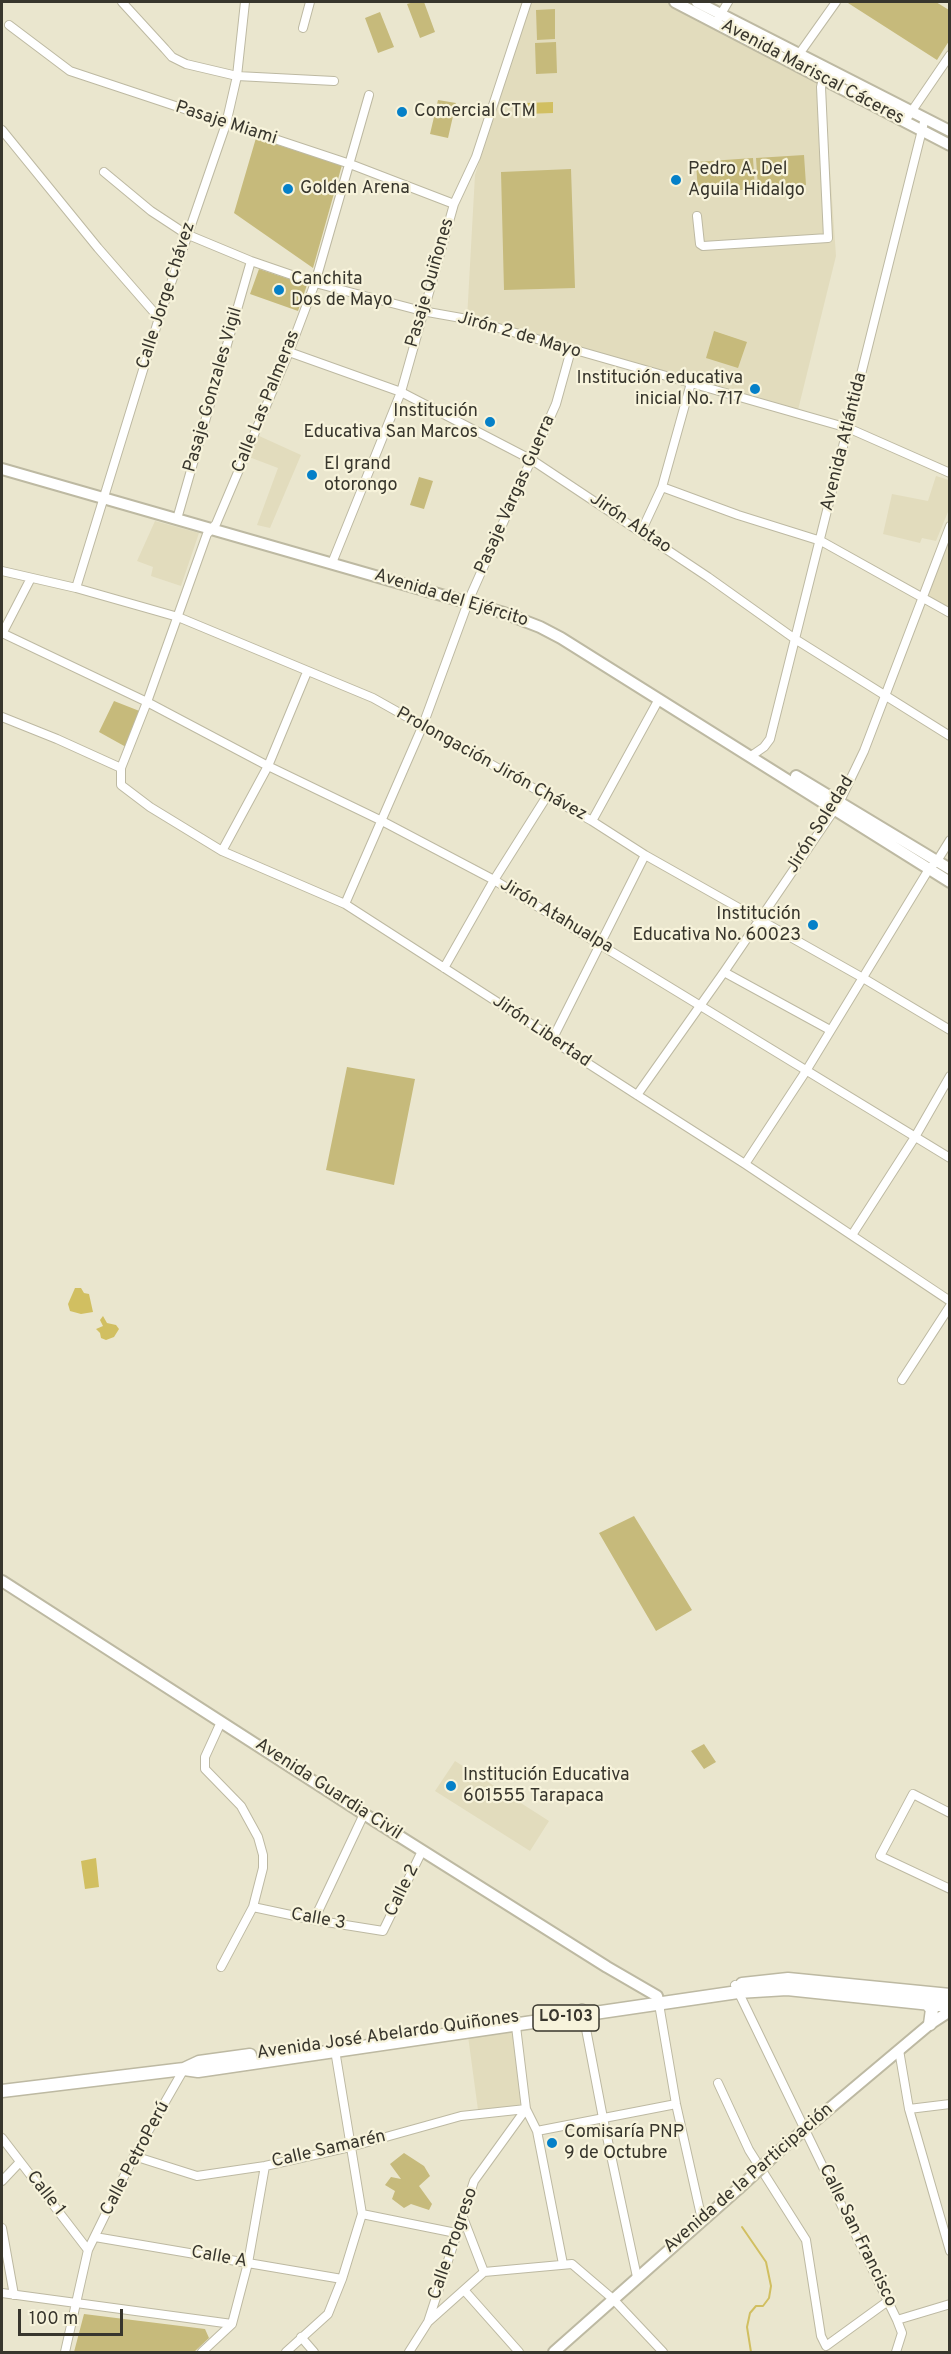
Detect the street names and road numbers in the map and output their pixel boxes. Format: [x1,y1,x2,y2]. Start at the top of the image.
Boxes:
street label: Avenida Mariscal Cáceres [717,16,907,130]
street label: Pasaje Miami [172,97,280,151]
street label: Pasaje Quiñones [402,216,460,350]
street label: Calle Jorge Chávez [133,220,201,372]
street label: Pasaje Gonzales Vigil [180,305,248,475]
street label: Jirón 2 de Mayo [455,308,583,364]
street label: Calle Las Palmeras [229,328,305,476]
street label: Avenida Atlántida [817,371,873,513]
street label: Pasaje Vargas Guerra [471,412,561,578]
street label: Jirón Abtao [585,489,675,559]
street label: Avenida del Ejército [371,565,531,633]
street label: Prolongación Jirón Chávez [392,703,590,827]
street label: Jirón Soledad [783,772,859,878]
street label: Jirón Atahualpa [496,875,616,959]
street label: Jirón Libertad [488,991,594,1073]
street label: Avenida Guardia Civil [250,1734,406,1846]
street label: Calle 2 [381,1861,425,1921]
street label: Calle 3 [289,1905,347,1935]
road number: LO-103 [533,2005,599,2031]
street label: Avenida José Abelardo Quiñones [255,2007,521,2065]
street label: Calle PetroPerú [97,2098,175,2220]
street label: Avenida de la Participación [660,2099,838,2259]
street label: Calle Samarén [270,2126,388,2174]
street label: Calle San Francisco [813,2161,901,2311]
street label: Calle 1 [21,2167,69,2221]
street label: Calle Progreso [425,2185,483,2303]
street label: Calle A [189,2242,249,2274]

